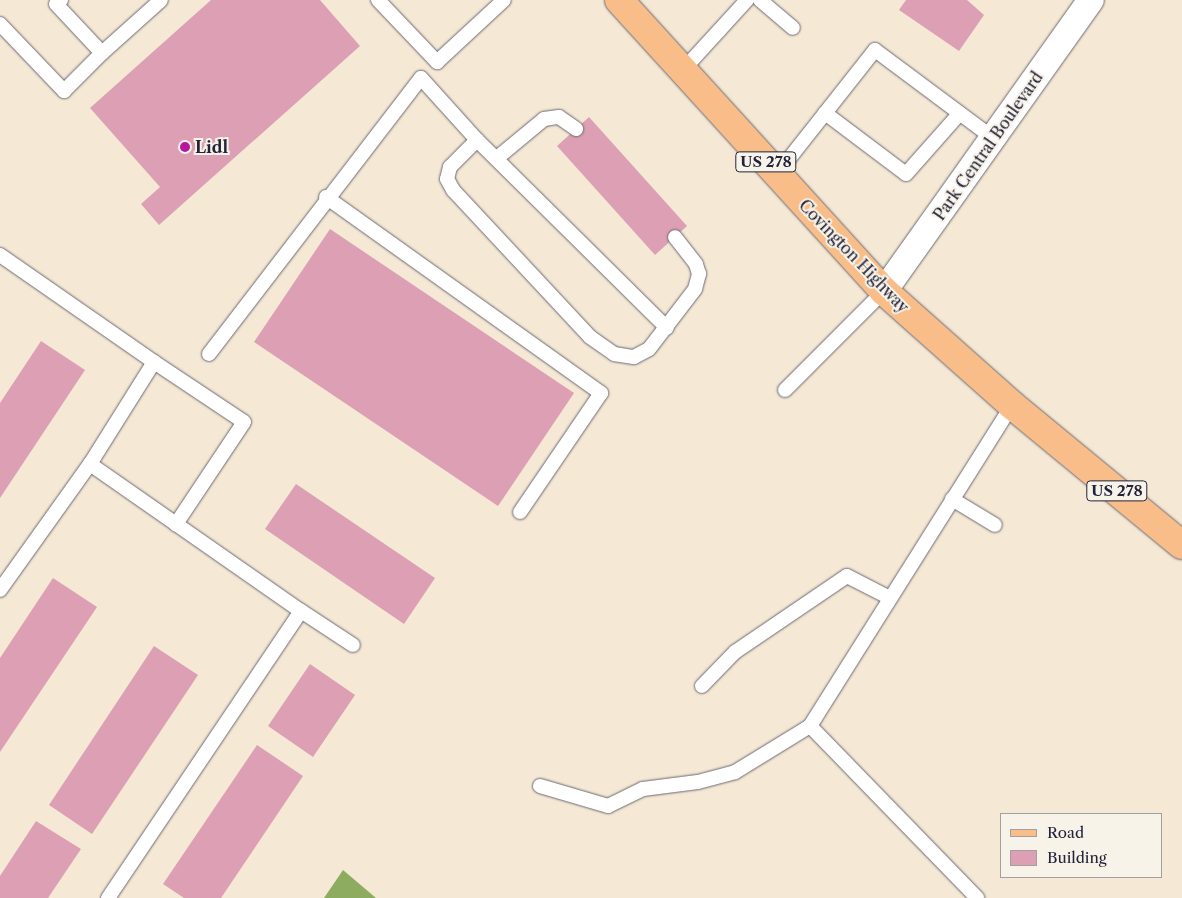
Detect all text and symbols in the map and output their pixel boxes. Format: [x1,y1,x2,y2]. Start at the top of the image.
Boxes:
street label: Park Central Boulevard [929,68,1047,224]
place label: Lidl [195,137,228,157]
marker: Lidl [179,141,191,153]
road number: US 278 [735,150,797,174]
street label: Covington Highway [795,195,913,317]
road number: US 278 [1086,478,1148,504]
legend [1000,813,1162,878]
text: Road [1047,823,1084,842]
text: Building [1047,848,1107,867]

